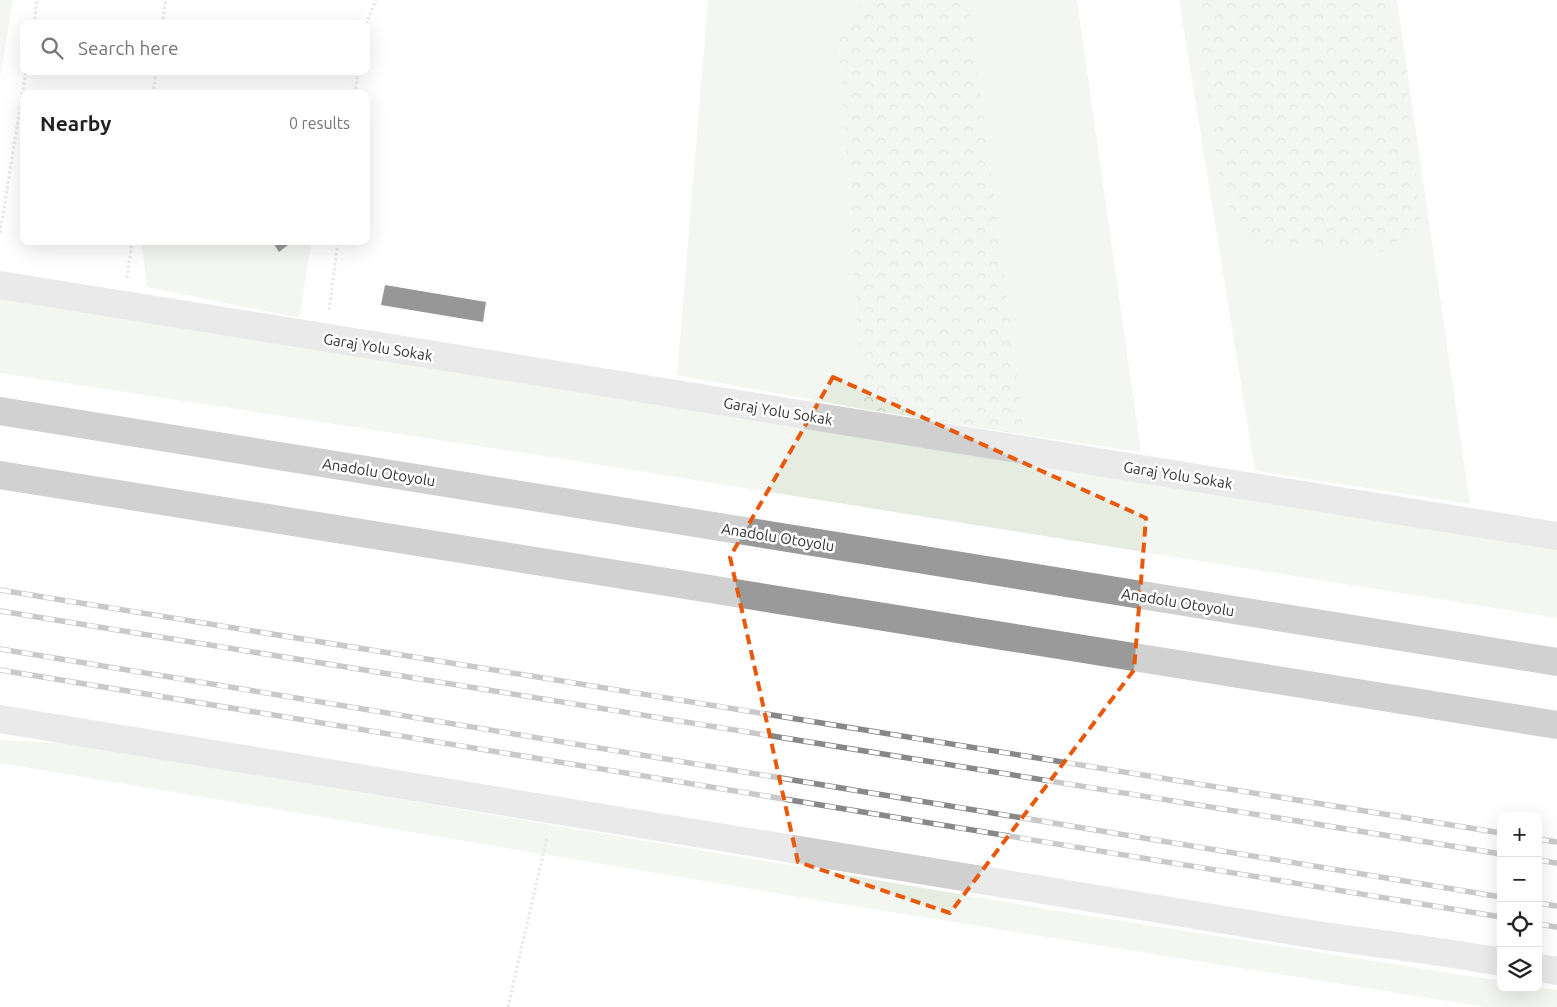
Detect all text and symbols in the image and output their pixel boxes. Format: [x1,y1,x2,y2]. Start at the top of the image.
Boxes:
search box [20,20,370,75]
icon: search [38,34,66,62]
text: Search here [78,37,178,59]
text: Nearby [40,111,111,135]
text: 0 results [289,114,350,132]
street label: Garaj Yolu Sokak [322,330,434,364]
street label: Garaj Yolu Sokak [722,394,834,428]
street label: Anadolu Otoyolu [321,455,437,489]
street label: Garaj Yolu Sokak [1122,458,1234,492]
street label: Anadolu Otoyolu [720,520,836,554]
street label: Anadolu Otoyolu [1120,585,1236,619]
map controls [1497,812,1542,992]
button: + [1497,812,1542,857]
button: − [1497,857,1542,902]
button: locate [1497,902,1542,947]
button: layers [1497,947,1542,992]

